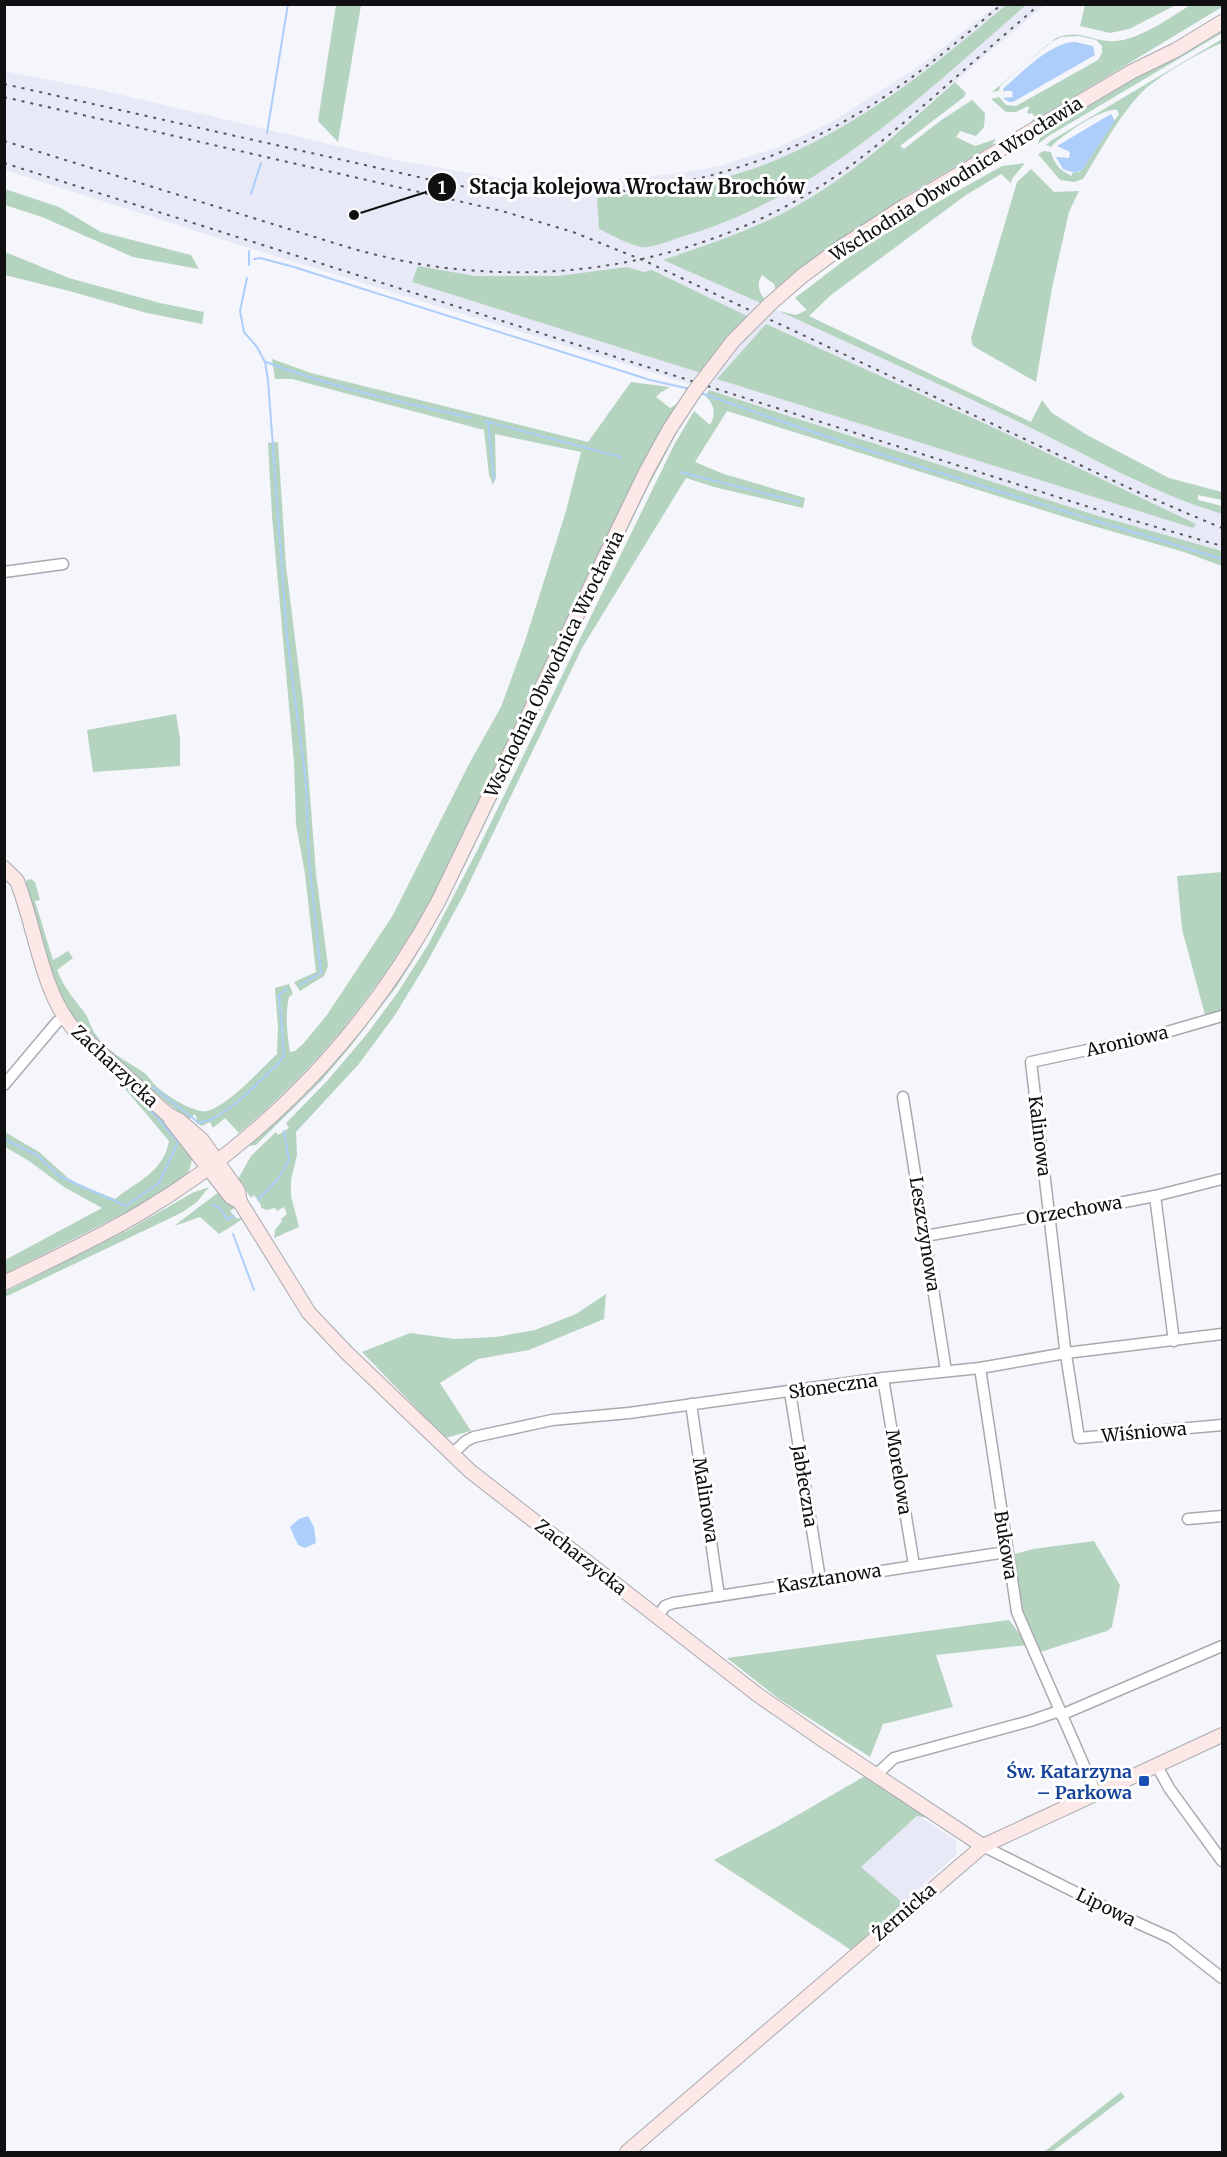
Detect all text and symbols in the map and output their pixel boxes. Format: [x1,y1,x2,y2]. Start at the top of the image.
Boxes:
street label: Wschodnia Obwodnica Wrocławia [825,91,1087,267]
callout: Stacja kolejowa Wrocław Brochów [427,168,817,206]
text: Stacja kolejowa Wrocław Brochów [469,174,806,199]
text: 1 [438,176,446,199]
street label: Wschodnia Obwodnica Wrocławia [479,527,629,802]
street label: Zacharzycka [67,1020,163,1112]
street label: Aroniowa [1083,1020,1171,1062]
street label: Kalinowa [1024,1094,1056,1178]
street label: Leszczynowa [905,1175,945,1293]
street label: Orzechowa [1024,1190,1124,1230]
street label: Słoneczna [787,1368,879,1404]
street label: Wiśniowa [1099,1417,1188,1447]
street label: Morelowa [881,1428,917,1517]
street label: Jabłeczna [787,1442,823,1529]
street label: Malinowa [688,1456,724,1545]
street label: Bukowa [989,1509,1023,1581]
street label: Zacharzycka [531,1514,632,1600]
street label: Kasztanowa [775,1558,883,1598]
place label: Św. Katarzyna – Parkowa [1006,1760,1132,1804]
marker: Św. Katarzyna – Parkowa [1137,1774,1151,1788]
street label: Żernicka [868,1878,941,1946]
street label: Lipowa [1072,1883,1140,1931]

